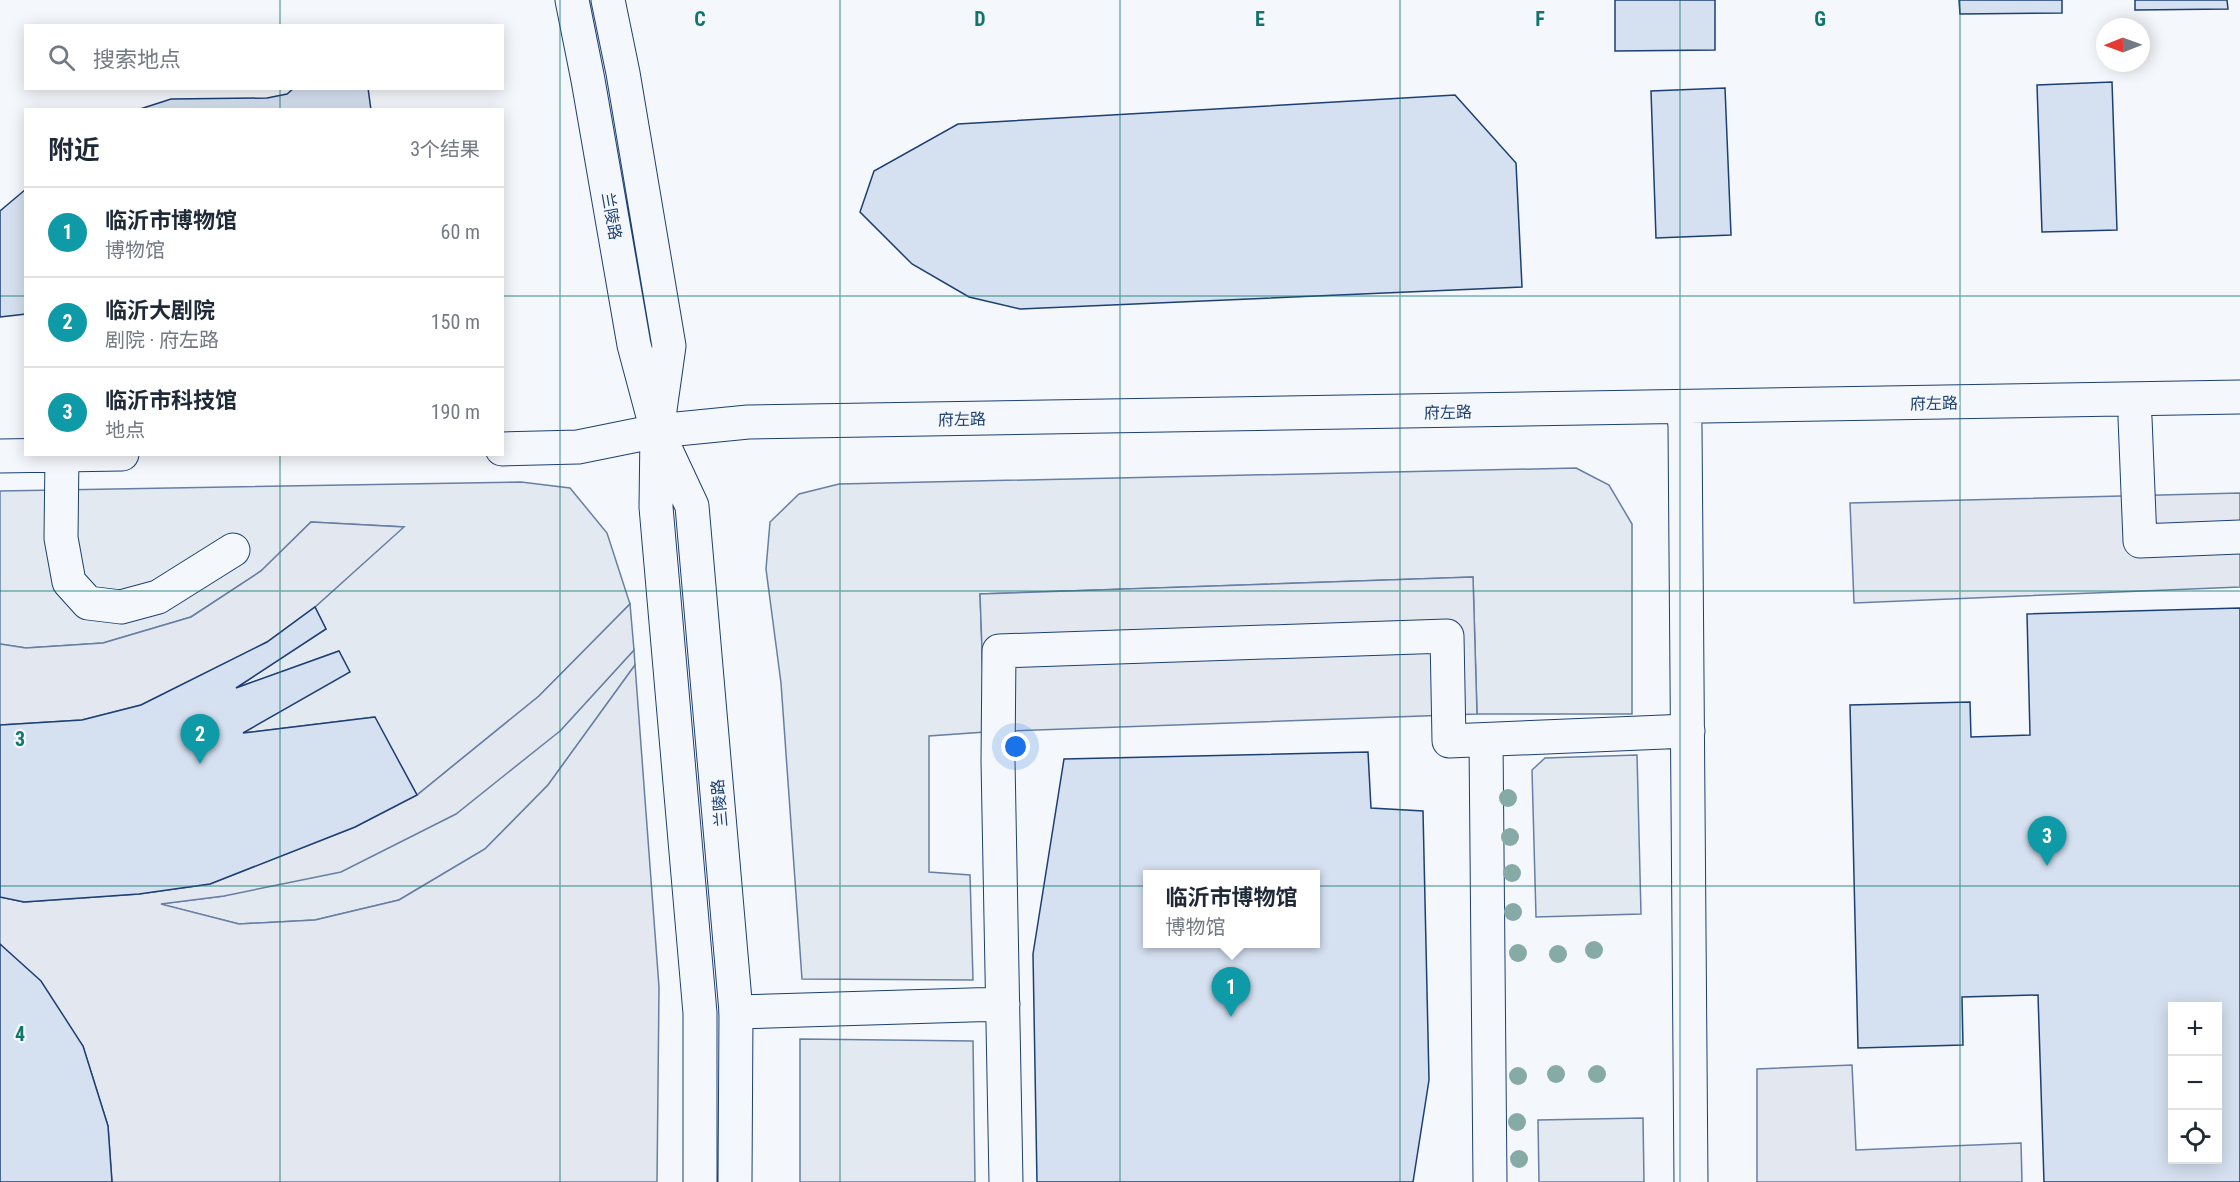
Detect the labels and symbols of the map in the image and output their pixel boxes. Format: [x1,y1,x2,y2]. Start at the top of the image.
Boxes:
text: C [694,7,706,31]
text: D [974,7,986,31]
text: E [1255,7,1265,31]
text: F [1535,7,1545,31]
text: G [1814,7,1826,31]
north arrow [2096,18,2150,72]
street label: 兰陵路 [598,191,625,241]
street label: 府左路 [1910,394,1958,413]
street label: 府左路 [1424,403,1472,422]
street label: 府左路 [938,410,986,429]
pin: 2 [180,714,220,764]
text: 3 [15,727,25,751]
your location [1001,732,1030,761]
street label: 兰陵路 [708,778,731,828]
pin: 3 [2028,816,2066,866]
pin: 1 [1212,968,1250,1017]
text: 4 [15,1022,25,1046]

